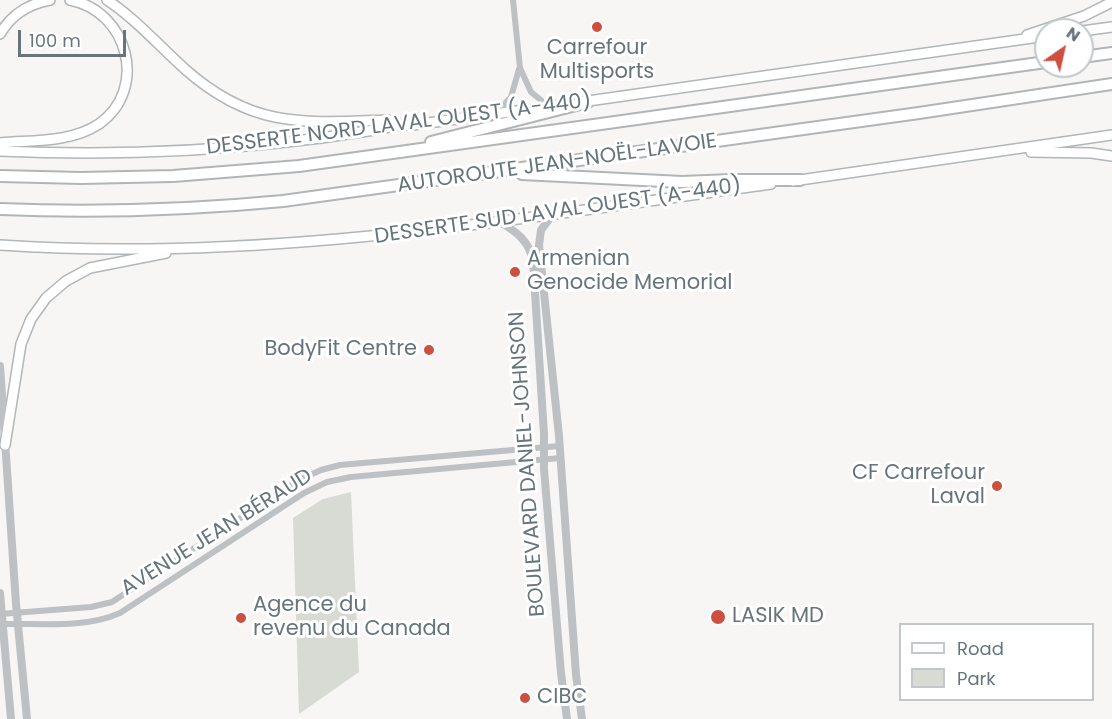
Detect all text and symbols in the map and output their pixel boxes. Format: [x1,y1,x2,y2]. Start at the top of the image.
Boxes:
scale bar [21,18,129,56]
north arrow [1034,18,1094,78]
marker: Carrefour Multisports [590,20,604,34]
text: N [1062,21,1085,47]
text: 100 m [29,28,81,53]
place label: Carrefour Multisports [540,36,654,86]
street label: DESSERTE NORD LAVAL OUEST (A-440) [205,89,593,161]
street label: AUTOROUTE JEAN-NOËL-LAVOIE [396,129,718,199]
street label: DESSERTE SUD LAVAL OUEST (A-440) [373,174,743,250]
place label: Armenian Genocide Memorial [527,247,733,297]
marker: Armenian Genocide Memorial [508,265,522,279]
street label: BOULEVARD DANIEL-JOHNSON [505,311,551,617]
place label: BodyFit Centre [264,337,417,363]
marker: BodyFit Centre [422,343,436,357]
place label: CF Carrefour Laval [852,461,985,511]
street label: AVENUE JEAN BÉRAUD [117,464,317,602]
marker: CF Carrefour Laval [990,479,1004,493]
place label: Agence du revenu du Canada [253,593,451,643]
place label: LASIK MD [732,604,824,630]
marker: LASIK MD [709,608,727,626]
marker: Agence du revenu du Canada [234,611,248,625]
legend [899,623,1094,701]
text: Road [957,636,1004,661]
text: Park [957,666,996,691]
place label: CIBC [537,685,587,711]
marker: CIBC [518,691,532,705]

